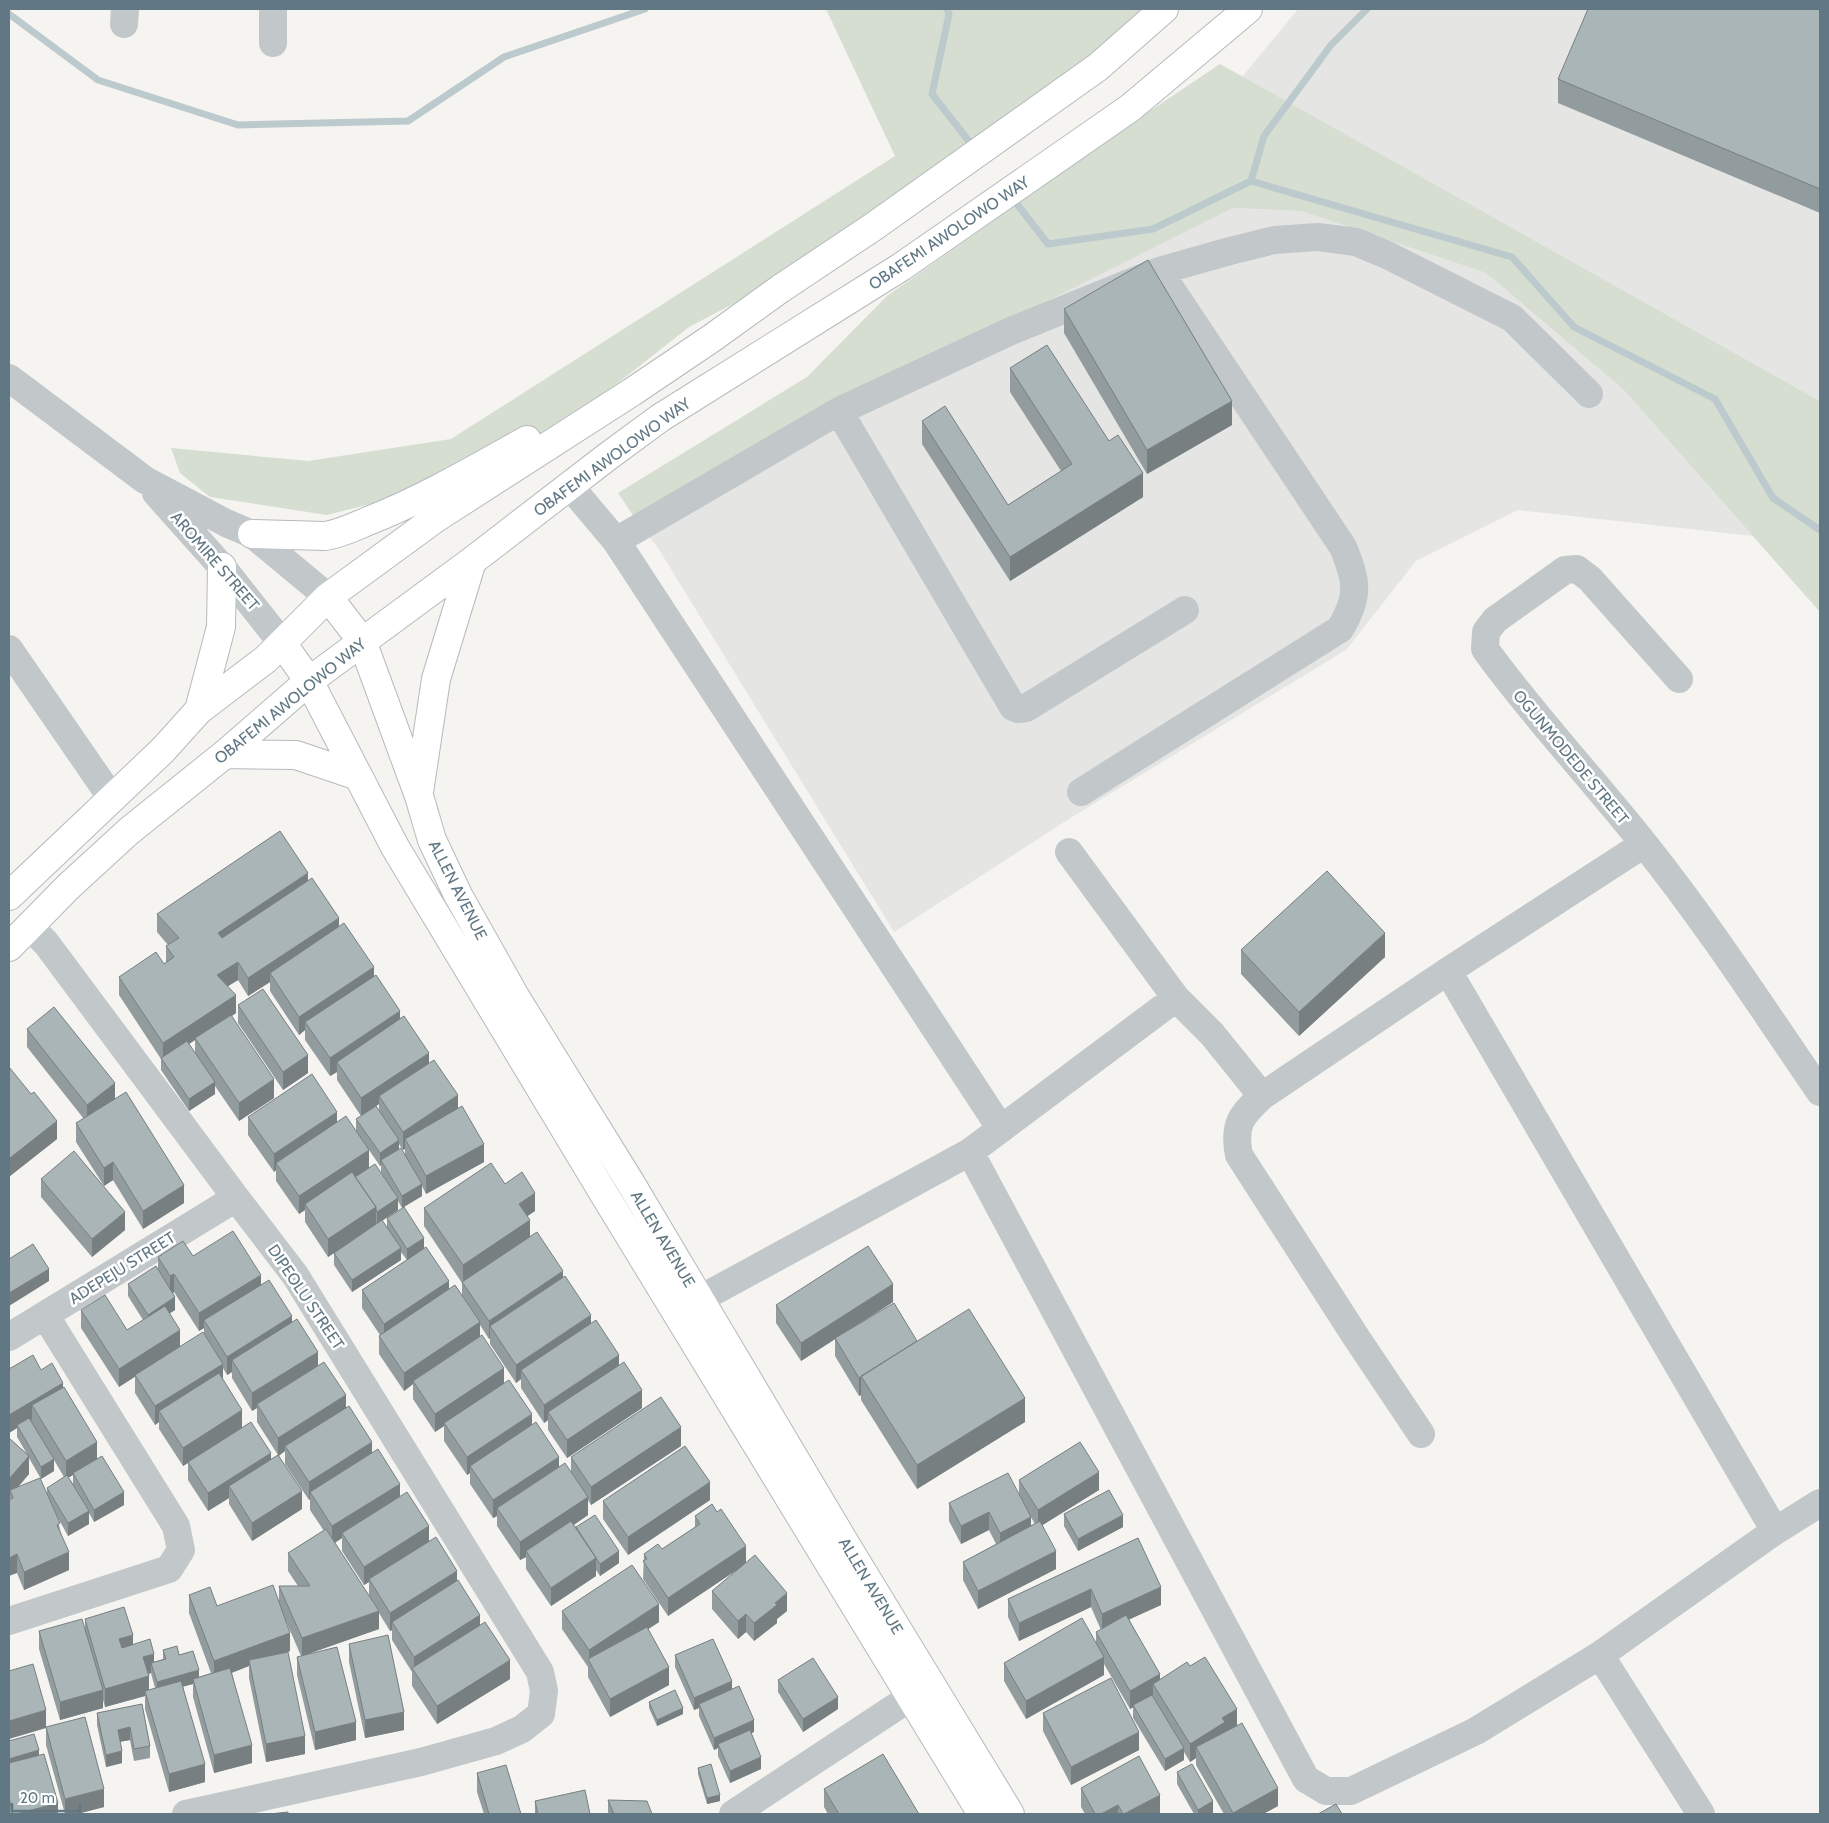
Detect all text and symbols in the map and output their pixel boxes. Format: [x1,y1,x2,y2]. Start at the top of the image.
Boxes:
street label: OBAFEMI AWOLOWO WAY [865,172,1034,294]
street label: OBAFEMI AWOLOWO WAY [530,393,695,520]
street label: AROMIRE STREET [167,508,263,615]
street label: OBAFEMI AWOLOWO WAY [210,633,370,768]
street label: OGUNMODEDE STREET [1509,686,1633,828]
street label: ALLEN AVENUE [425,837,491,943]
street label: ALLEN AVENUE [627,1187,699,1291]
street label: ADEPEJU STREET [65,1228,179,1308]
street label: DIPEOLU STREET [264,1241,348,1354]
street label: ALLEN AVENUE [835,1534,907,1638]
scale bar [12,1780,80,1812]
text: 20 m [20,1789,55,1807]

